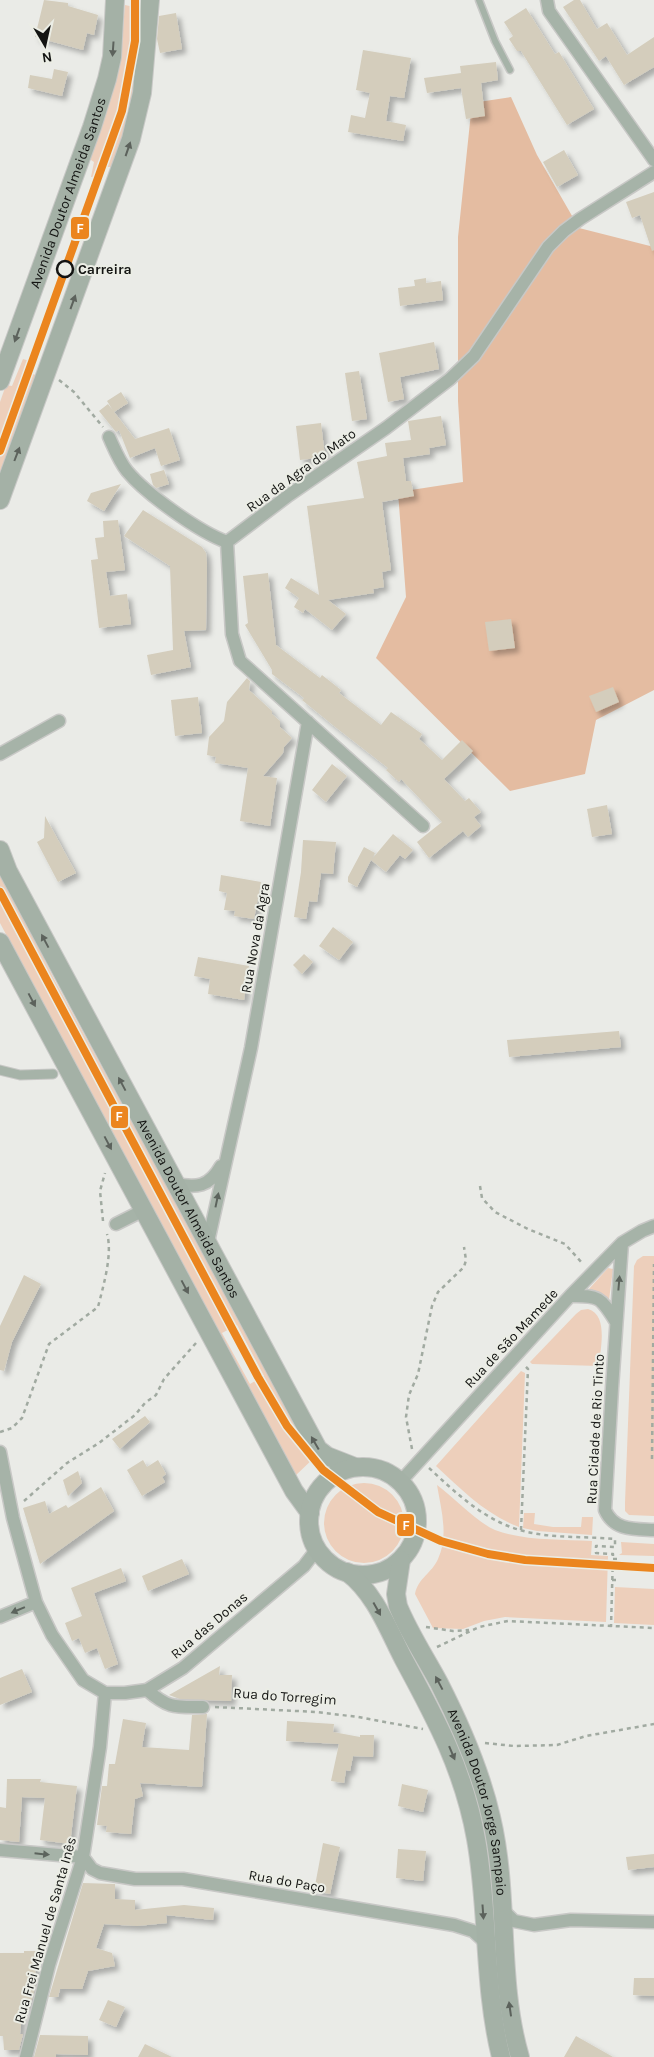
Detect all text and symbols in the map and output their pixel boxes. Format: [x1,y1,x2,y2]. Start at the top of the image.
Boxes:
north arrow [20,20,70,70]
one-way arrow [108,41,116,57]
text: N [41,48,53,67]
street label: Avenida Doutor Almeida Santos [26,95,110,291]
one-way arrow [125,141,132,156]
line badge: F [70,216,90,240]
text: F [76,220,84,237]
marker: Carreira [56,260,74,278]
place label: Carreira [78,261,132,278]
one-way arrow [70,294,77,309]
one-way arrow [13,328,21,343]
street label: Rua da Agra do Mato [243,425,359,516]
one-way arrow [13,447,21,461]
street label: Rua Nova da Agra [237,882,274,994]
one-way arrow [41,934,50,947]
one-way arrow [27,993,36,1007]
one-way arrow [118,1077,126,1091]
line badge: F [110,1105,129,1129]
text: F [115,1108,123,1125]
street label: Avenida Doutor Almeida Santos [133,1116,243,1301]
one-way arrow [104,1136,112,1150]
one-way arrow [213,1192,221,1207]
one-way arrow [615,1274,623,1290]
one-way arrow [181,1279,189,1294]
street label: Rua de São Mamede [461,1285,562,1391]
street label: Rua Cidade de Rio Tinto [583,1353,608,1505]
one-way arrow [310,1436,319,1449]
line badge: F [396,1513,415,1537]
text: F [402,1517,410,1534]
street label: Rua das Donas [167,1588,251,1662]
one-way arrow [373,1602,382,1616]
one-way arrow [11,1606,25,1614]
one-way arrow [435,1676,443,1691]
street label: Rua do Torregim [233,1684,337,1709]
street label: Avenida Doutor Jorge Sampaio [444,1706,510,1896]
one-way arrow [448,1746,456,1760]
street label: Rua Frei Manuel de Santa Inês [11,1835,80,2025]
one-way arrow [34,1850,50,1858]
street label: Rua do Paço [247,1866,327,1897]
one-way arrow [480,1904,488,1920]
one-way arrow [506,2001,514,2017]

